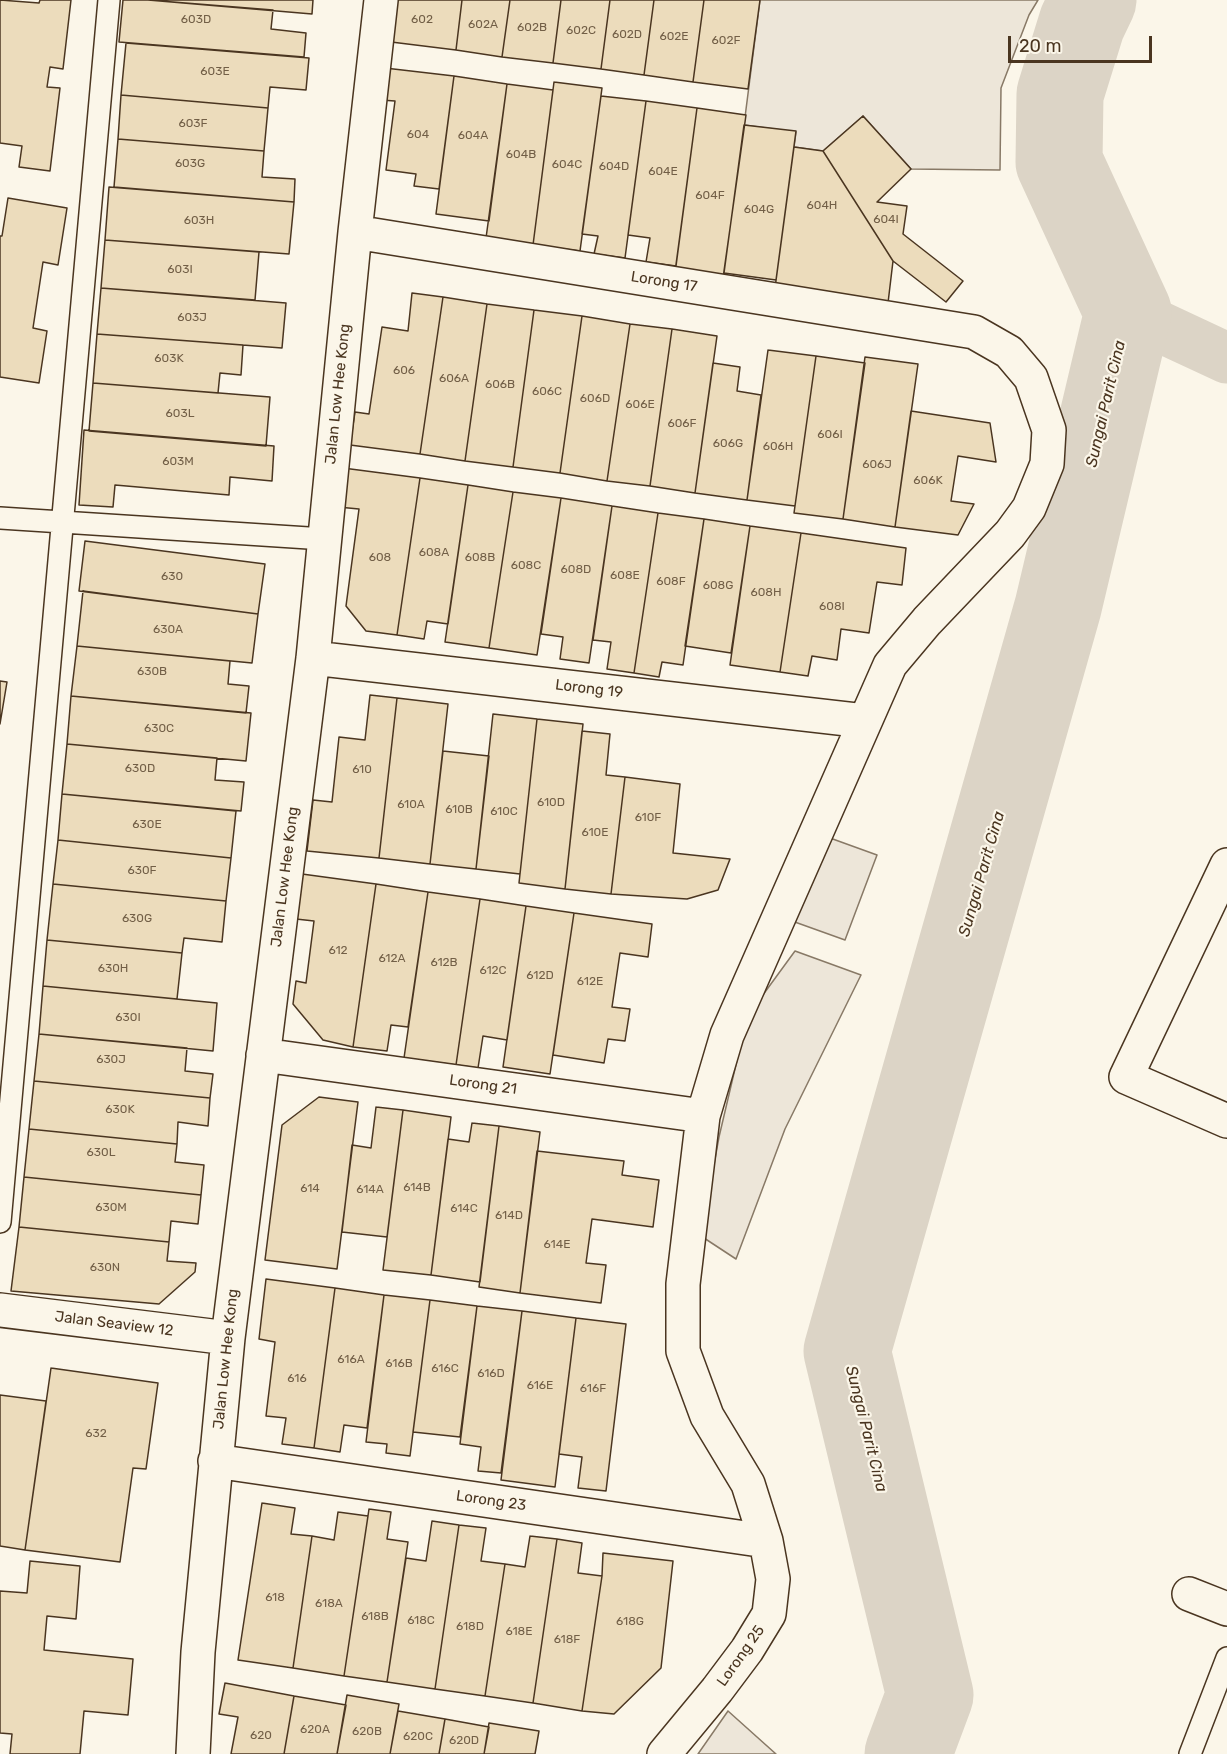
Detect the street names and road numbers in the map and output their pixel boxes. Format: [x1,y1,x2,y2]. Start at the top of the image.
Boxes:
street label: Lorong 17 [630,268,698,296]
street label: Jalan Low Hee Kong [322,323,354,465]
street label: Lorong 19 [554,676,624,702]
street label: Jalan Low Hee Kong [267,806,303,948]
street label: Lorong 21 [448,1071,518,1099]
street label: Jalan Low Hee Kong [210,1288,242,1430]
street label: Jalan Seaview 12 [54,1308,174,1340]
street label: Lorong 23 [455,1487,527,1515]
street label: Lorong 25 [713,1622,769,1690]

